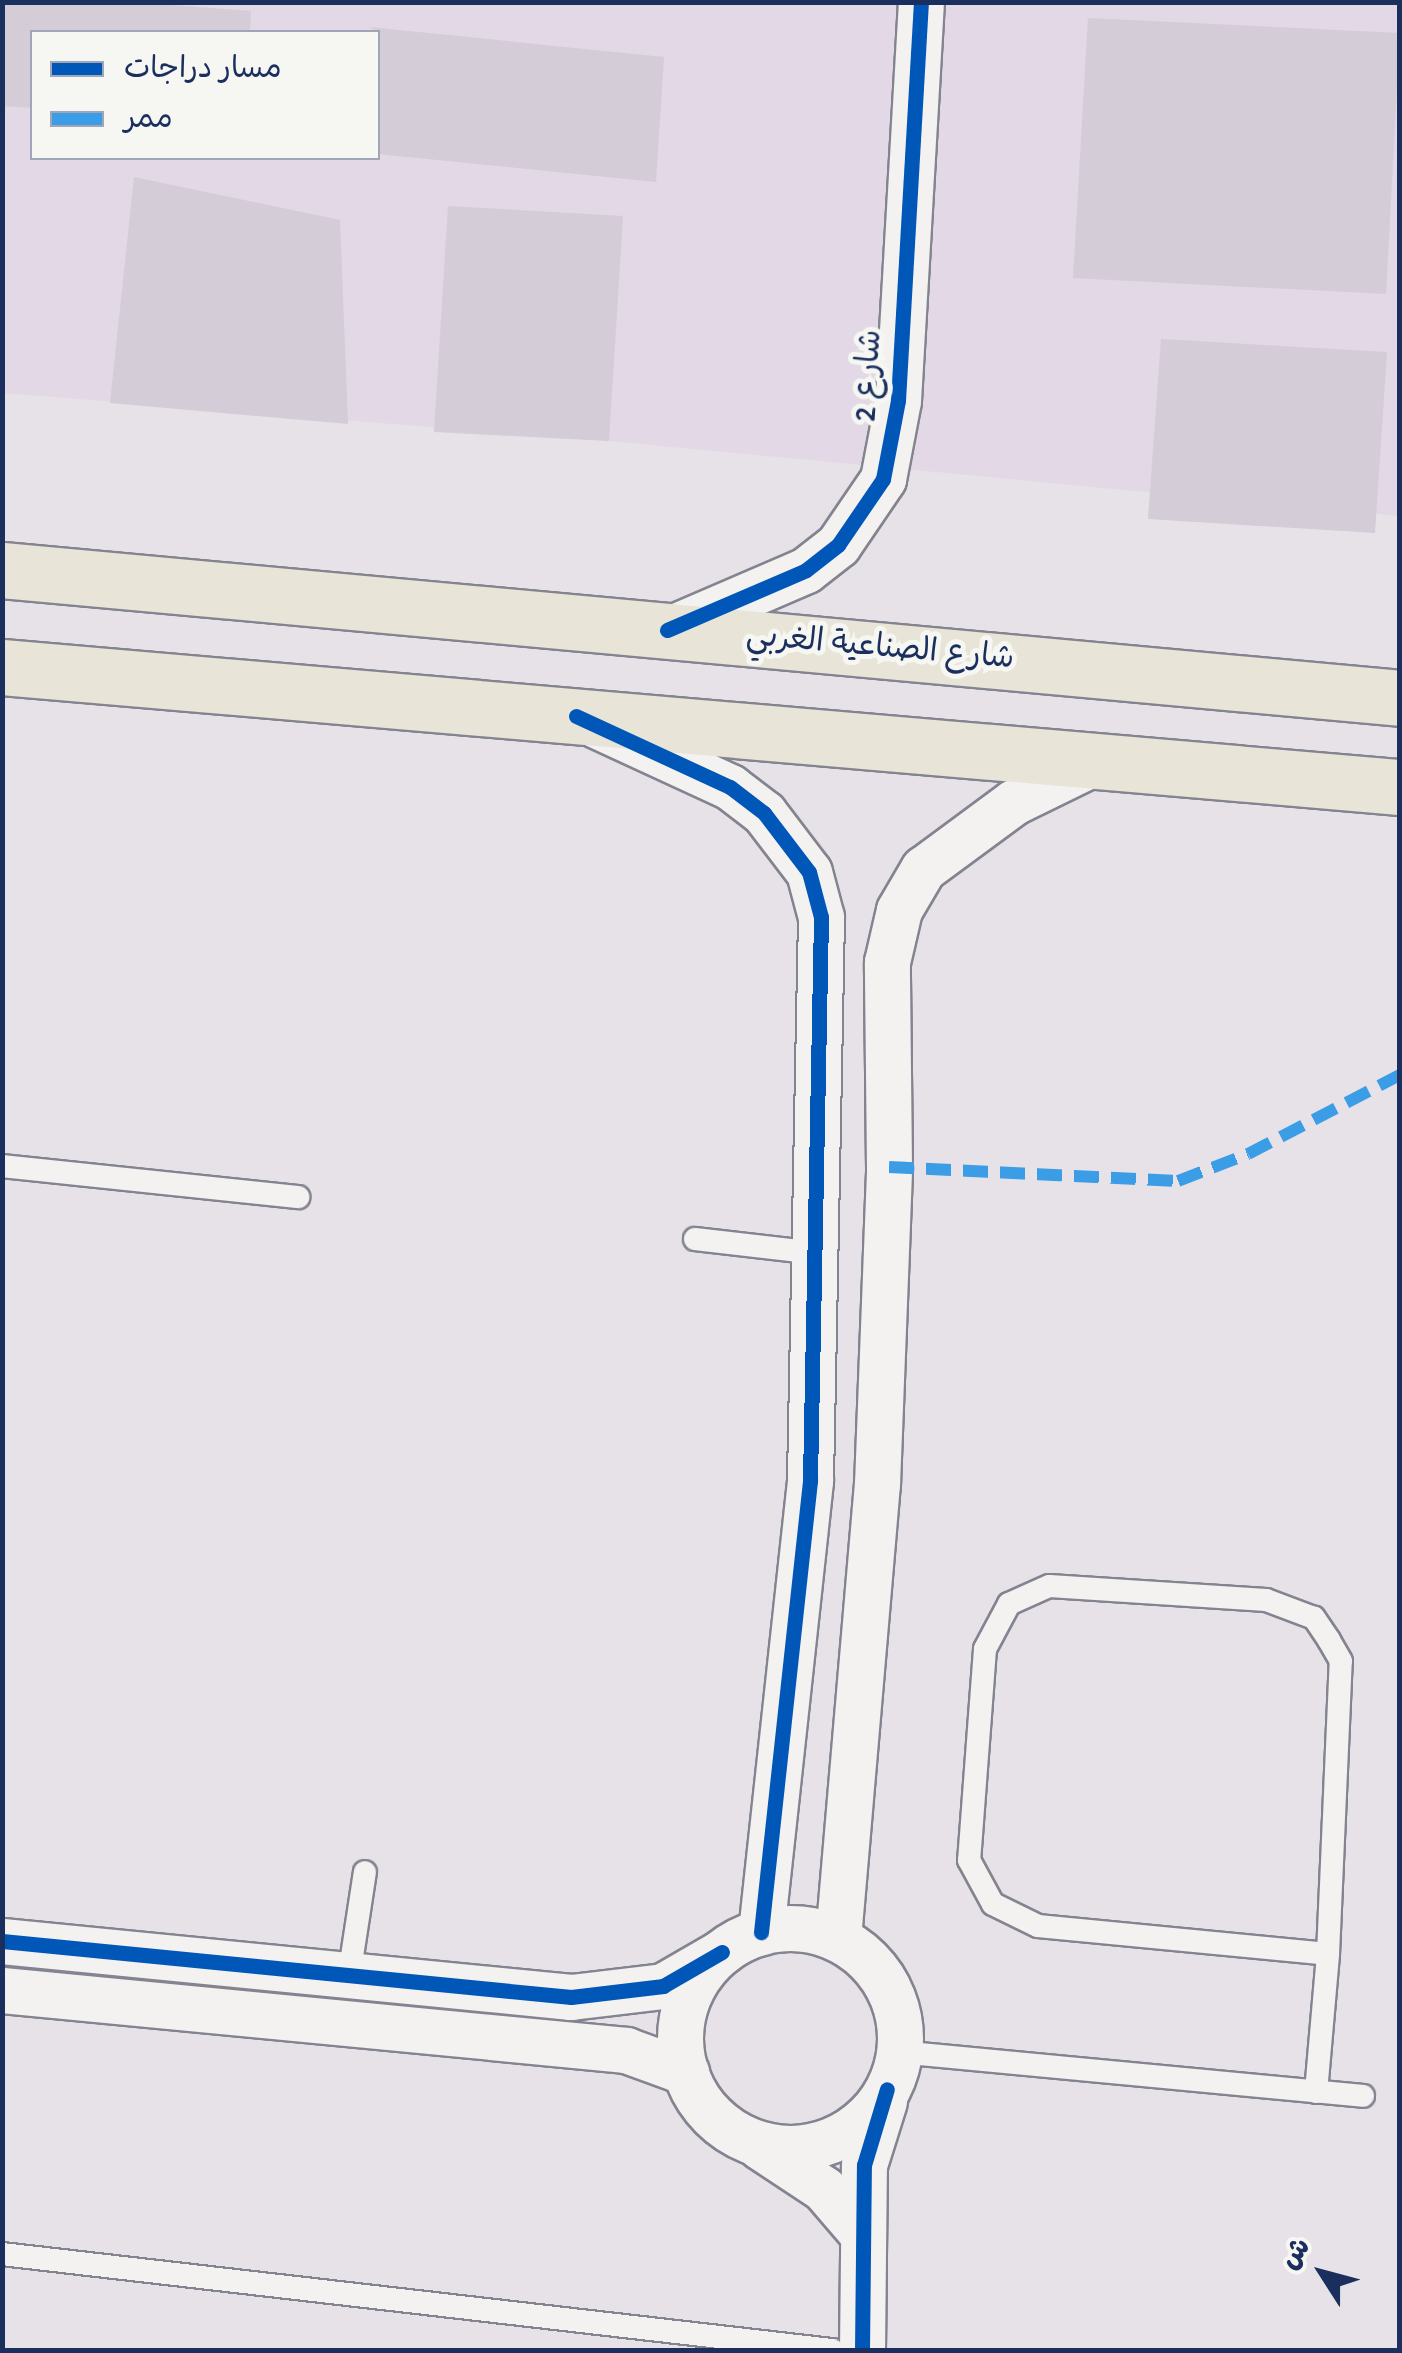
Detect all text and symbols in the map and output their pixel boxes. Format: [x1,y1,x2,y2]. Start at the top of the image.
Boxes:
legend [30,30,380,160]
text: مسار دراجات [124,54,282,89]
text: ممر [124,104,173,139]
street label: شارع 2 [849,329,893,423]
street label: شارع الصناعية الغربي [744,619,1016,681]
north arrow [1272,2223,1372,2323]
text: ش [1275,2233,1320,2277]

